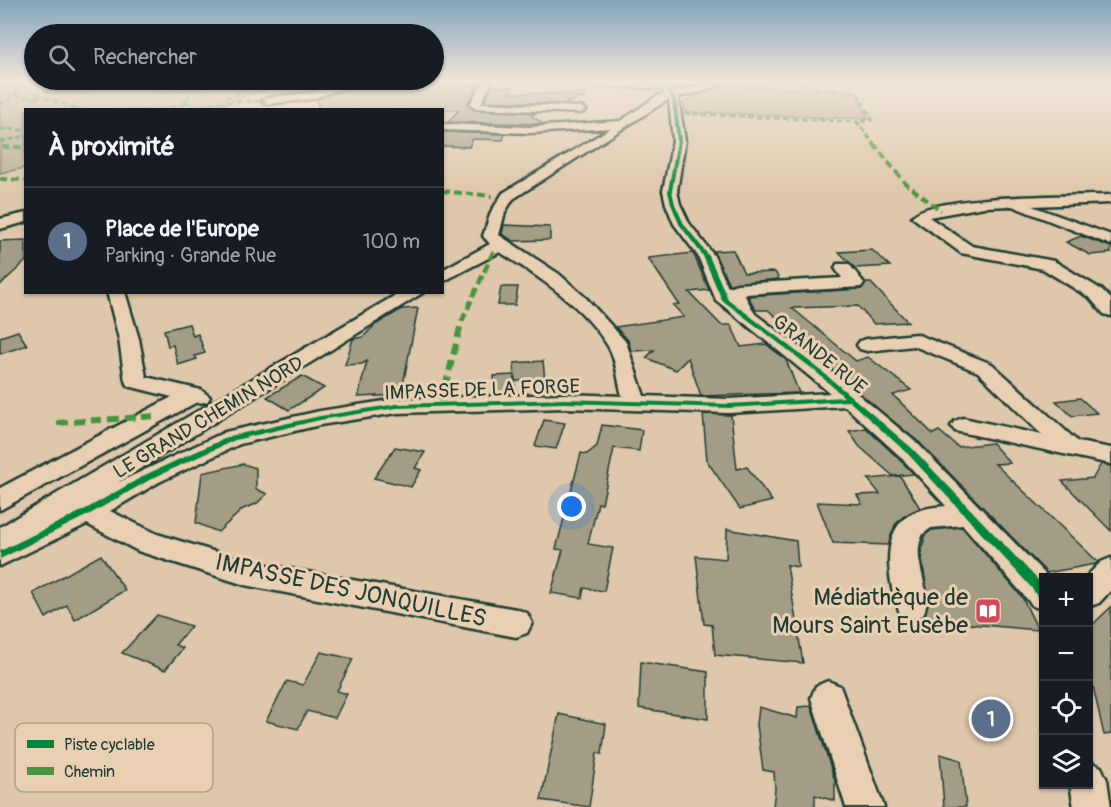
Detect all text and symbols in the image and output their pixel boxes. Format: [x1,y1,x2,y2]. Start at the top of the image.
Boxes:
search box [24,24,444,90]
icon: search [45,41,78,74]
text: Rechercher [93,43,197,71]
text: À proximité [48,131,175,163]
text: Place de l'Europe [105,215,259,243]
text: 1 [64,229,71,254]
text: 100 m [363,229,420,254]
text: Parking · Grande Rue [105,243,276,268]
street label: GRANDE RUE [768,309,872,400]
street label: LE GRAND CHEMIN NORD [108,351,308,484]
street label: IMPASSE DE LA FORGE [384,374,580,405]
your location [557,492,586,521]
street label: IMPASSE DES JONQUILLES [213,548,489,633]
map controls [1039,573,1093,789]
button: + [1039,573,1093,627]
place label: Médiathèque de Mours Saint Eusèbe [772,583,968,640]
library icon: Médiathèque de Mours Saint Eusèbe [973,596,1003,626]
button: − [1039,627,1093,681]
button: locate [1039,681,1093,735]
pin: 1 [972,696,1010,742]
legend [15,723,213,792]
text: Piste cyclable [64,735,155,755]
button: layers [1039,735,1093,789]
text: Chemin [64,762,115,782]

